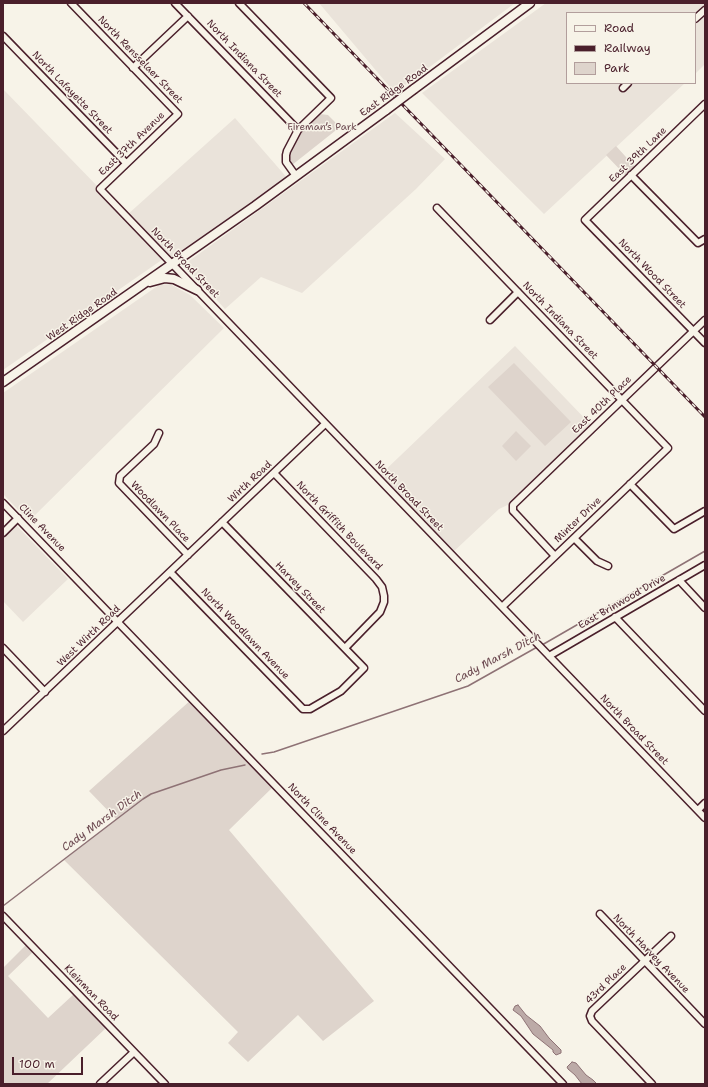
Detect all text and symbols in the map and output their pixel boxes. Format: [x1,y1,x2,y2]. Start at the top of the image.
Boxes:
legend [566,12,696,84]
street label: North Rensselaer Street [95,14,185,106]
street label: North Indiana Street [204,18,284,100]
text: Road [604,20,634,36]
text: Railway [604,40,651,56]
street label: North Lafayette Street [29,49,115,137]
text: Park [604,60,630,76]
street label: East Ridge Road [358,62,430,120]
street label: East 37th Avenue [97,109,167,179]
park label: Fireman’s Park [287,121,357,133]
street label: East 39th Lane [607,125,669,185]
street label: North Broad Street [148,225,222,301]
street label: North Wood Street [616,237,688,311]
street label: North Indiana Street [520,280,600,362]
street label: West Ridge Road [44,286,120,344]
street label: East 40th Place [570,374,634,436]
street label: North Broad Street [372,458,446,534]
street label: Wirth Road [226,459,274,505]
street label: Woodlawn Place [128,479,192,545]
street label: North Griffith Boulevard [293,479,385,573]
street label: Minter Drive [552,495,604,545]
street label: Cline Avenue [16,501,68,555]
street label: Harvey Street [272,560,328,616]
street label: East Brinwood Drive [576,572,668,632]
street label: North Woodlawn Avenue [198,586,292,682]
street label: West Wirth Road [55,603,123,669]
water label: Cady Marsh Ditch [453,630,543,686]
street label: North Broad Street [597,692,671,768]
street label: North Cline Avenue [285,781,359,857]
water label: Cady Marsh Ditch [59,787,145,855]
street label: North Harvey Avenue [610,912,692,996]
street label: 43rd Place [583,961,629,1007]
street label: Kleinman Road [61,963,121,1023]
scale bar [14,1049,85,1075]
text: 100 m [19,1056,55,1072]

